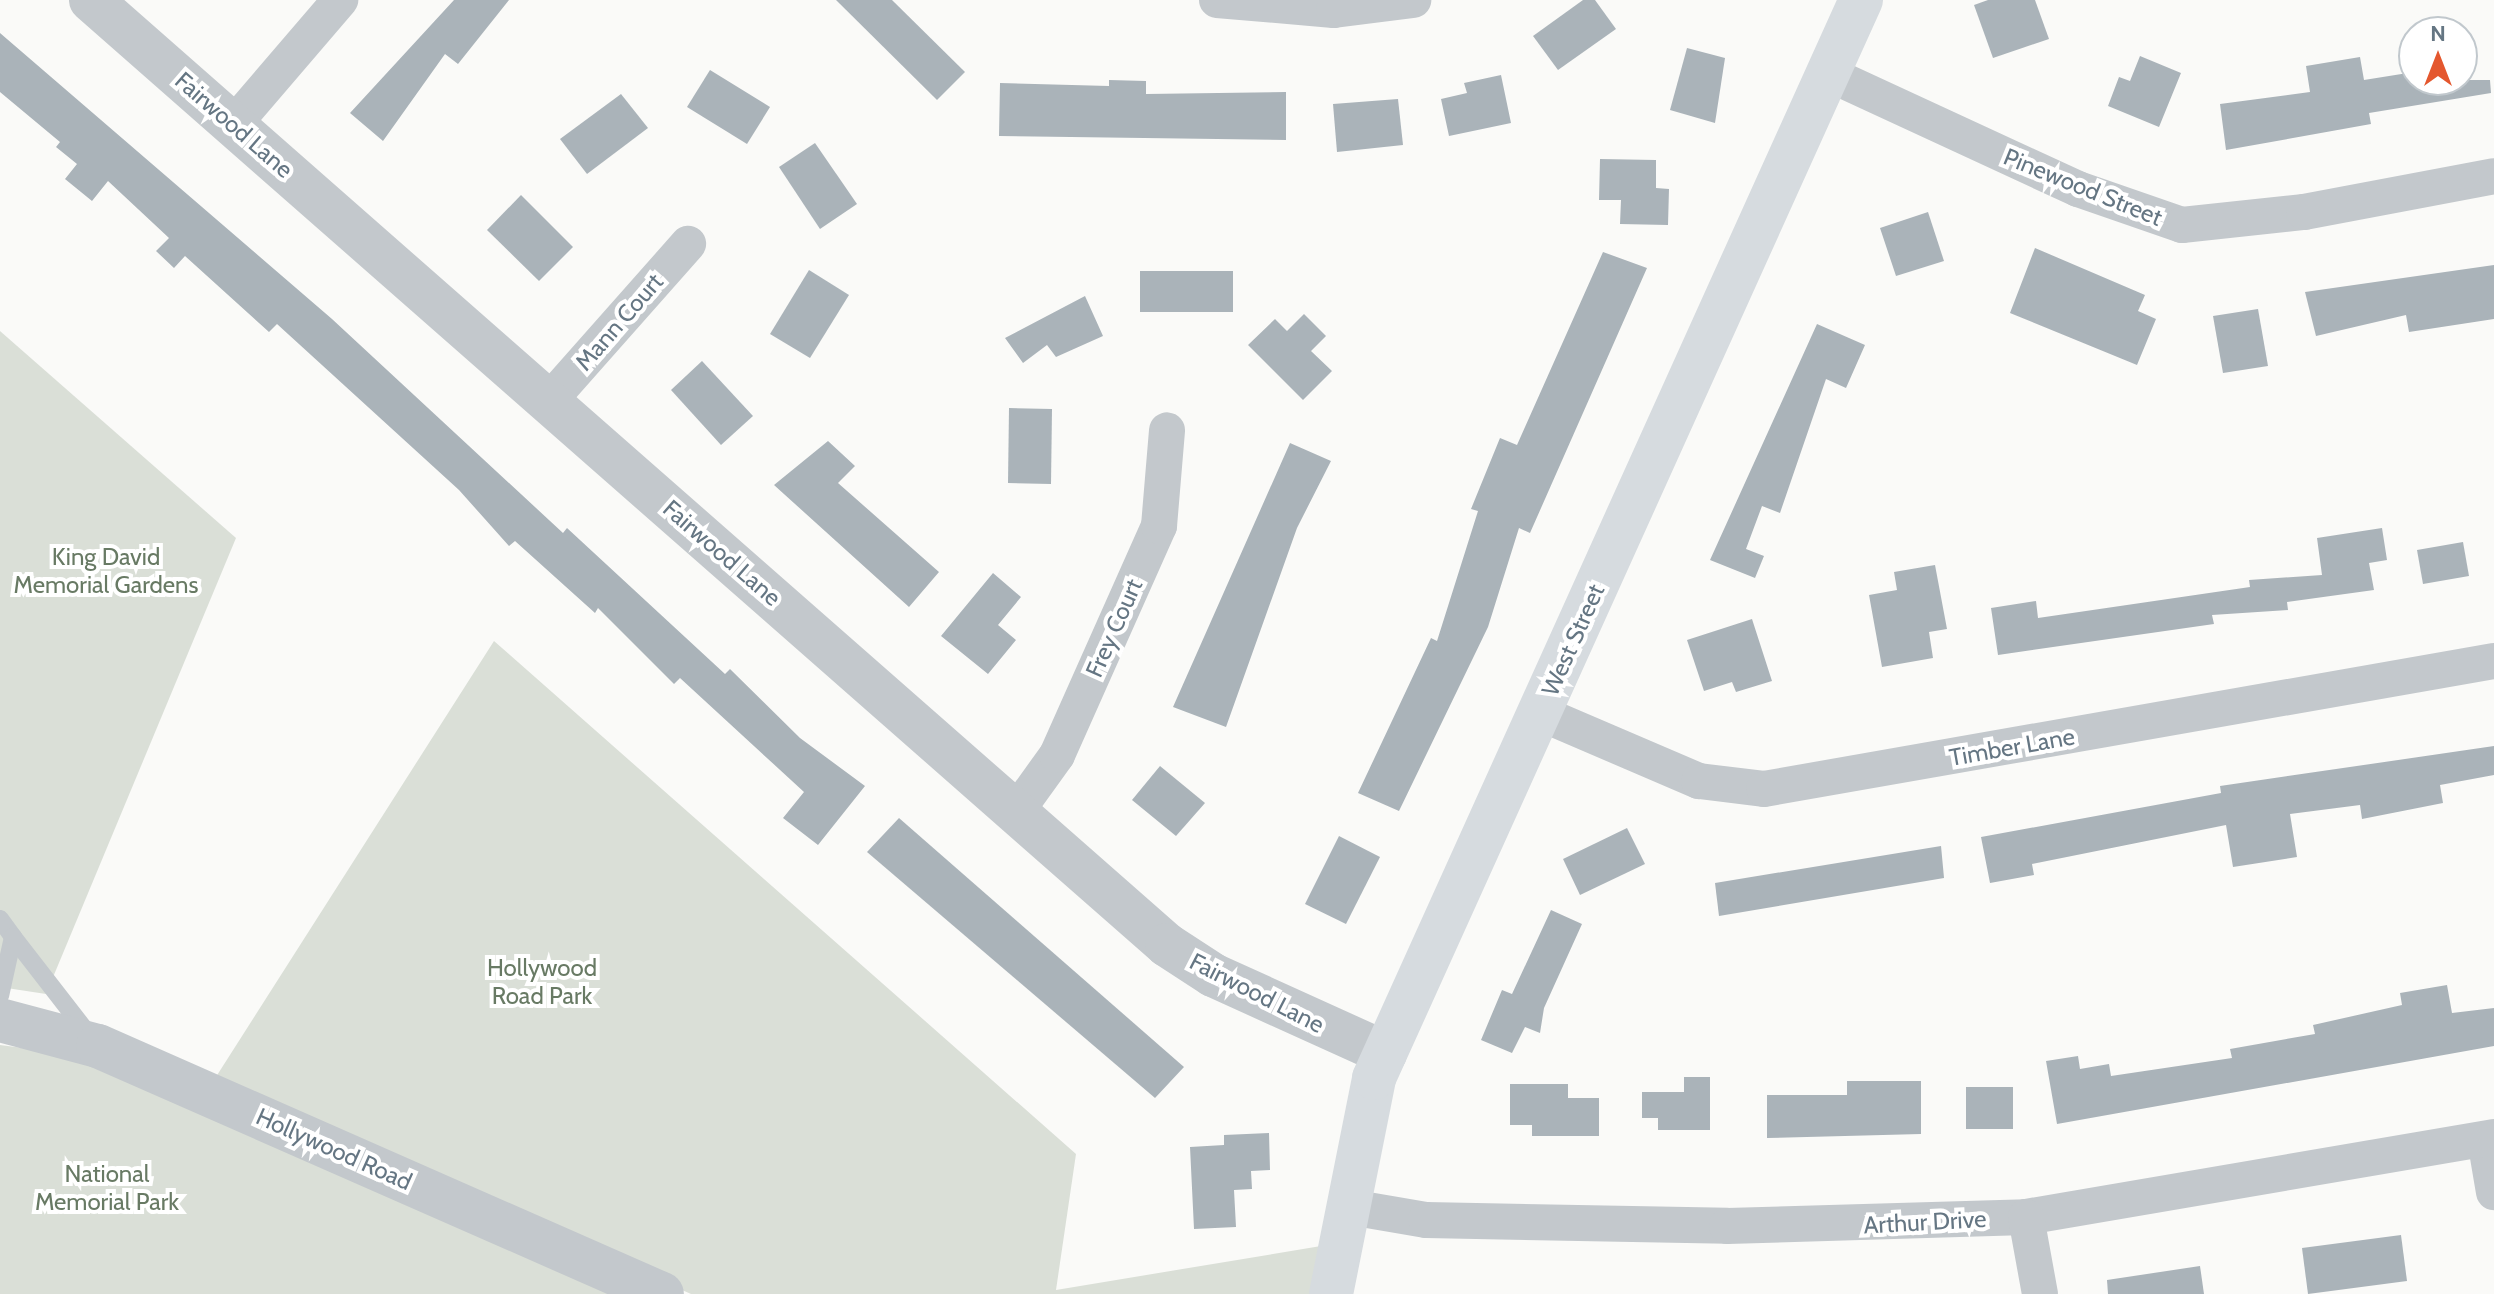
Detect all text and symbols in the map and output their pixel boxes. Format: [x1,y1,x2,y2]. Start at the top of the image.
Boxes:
north arrow [2398,16,2478,96]
text: N [2430,20,2446,47]
street label: Fairwood Lane [169,66,299,184]
street label: Pinewood Street [2000,142,2166,232]
street label: Mann Court [569,268,669,376]
street label: Fairwood Lane [657,494,787,612]
park label: King David Memorial Gardens [14,543,198,599]
street label: Frey Court [1080,574,1148,682]
street label: West Street [1536,580,1610,700]
street label: Timber Lane [1947,722,2077,772]
street label: Fairwood Lane [1185,947,1329,1039]
park label: Hollywood Road Park [487,954,597,1010]
street label: Hollywood Road [252,1102,416,1196]
park label: National Memorial Park [35,1160,179,1216]
street label: Arthur Drive [1863,1204,1987,1240]

